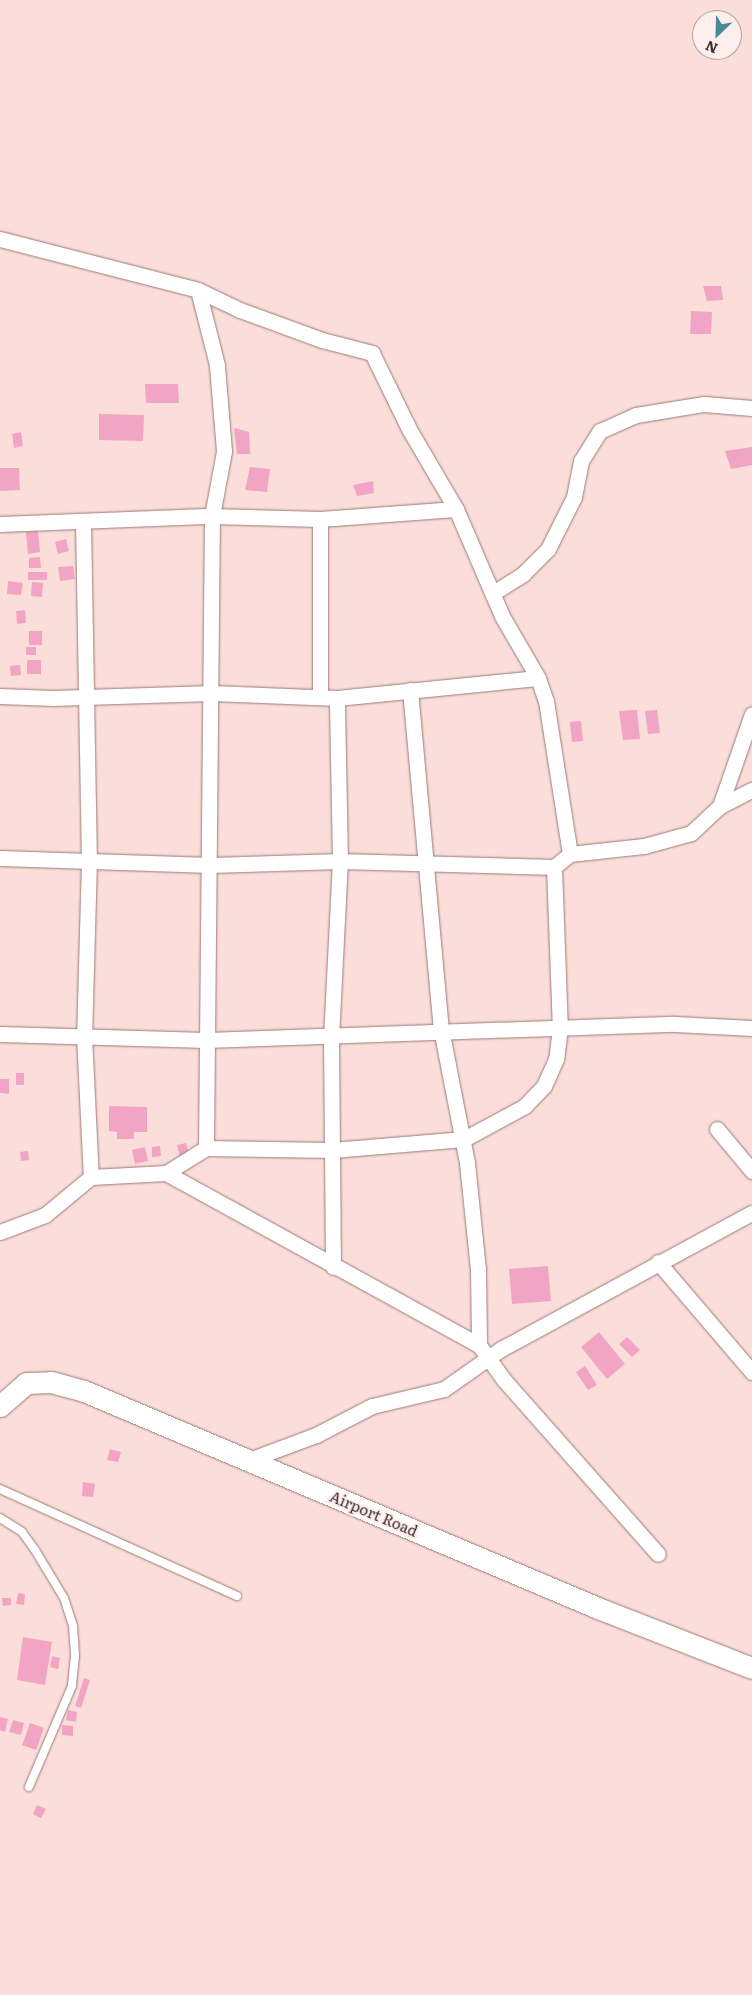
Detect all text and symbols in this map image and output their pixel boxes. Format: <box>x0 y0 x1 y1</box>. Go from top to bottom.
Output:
north arrow <box>692 10 742 60</box>
text: N <box>702 36 721 59</box>
street label: Airport Road <box>327 1486 421 1540</box>

